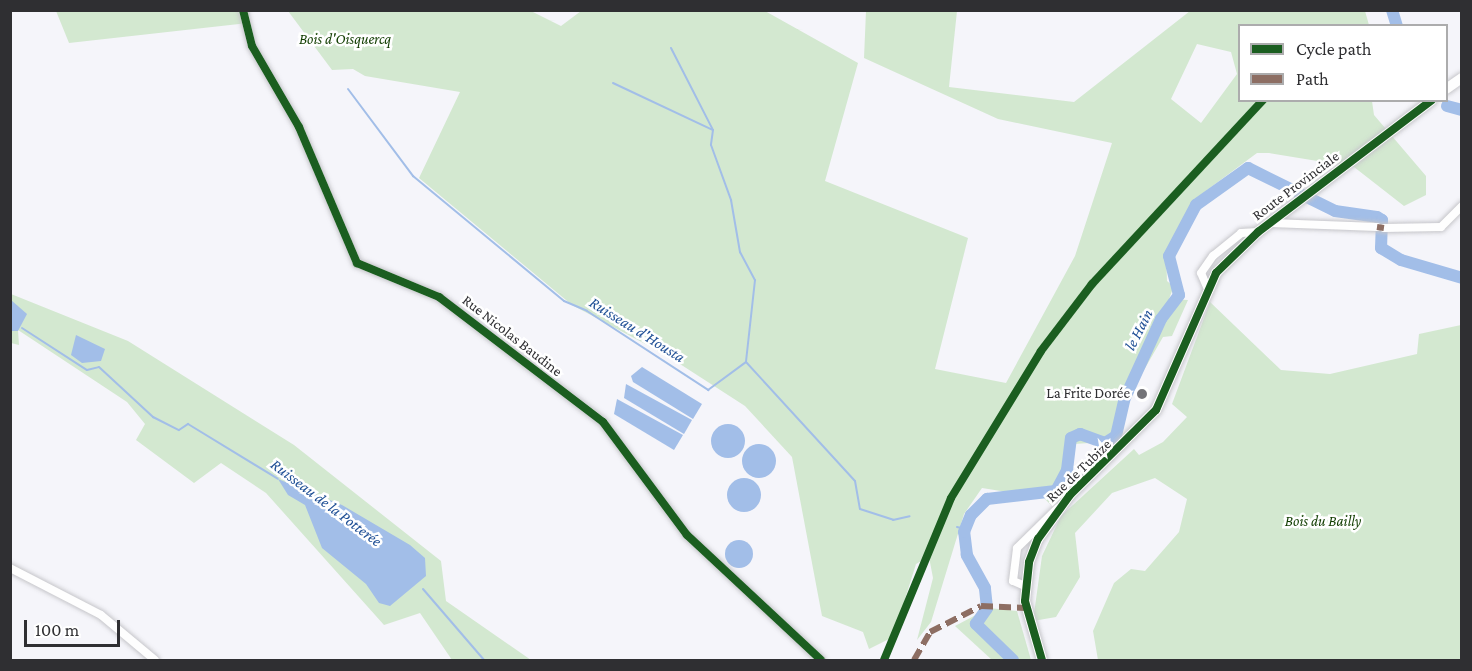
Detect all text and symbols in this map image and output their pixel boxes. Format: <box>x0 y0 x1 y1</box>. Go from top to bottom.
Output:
legend <box>1238 24 1448 102</box>
park label: Bois d'Oisquercq <box>299 31 391 49</box>
text: Cycle path <box>1296 39 1371 59</box>
text: Path <box>1296 69 1329 89</box>
street label: Route Provinciale <box>1249 147 1343 225</box>
street label: Rue Nicolas Baudine <box>458 291 566 381</box>
water label: Ruisseau d'Housta <box>586 293 688 367</box>
water label: le Hain <box>1121 306 1157 354</box>
place label: La Frite Dorée <box>1046 385 1130 403</box>
marker: La Frite Dorée <box>1135 387 1149 401</box>
street label: Rue de Tubize <box>1043 436 1115 506</box>
water label: Ruisseau de la Potterée <box>267 455 385 551</box>
park label: Bois du Bailly <box>1285 513 1361 531</box>
scale bar <box>27 608 123 646</box>
text: 100 m <box>35 620 79 640</box>

